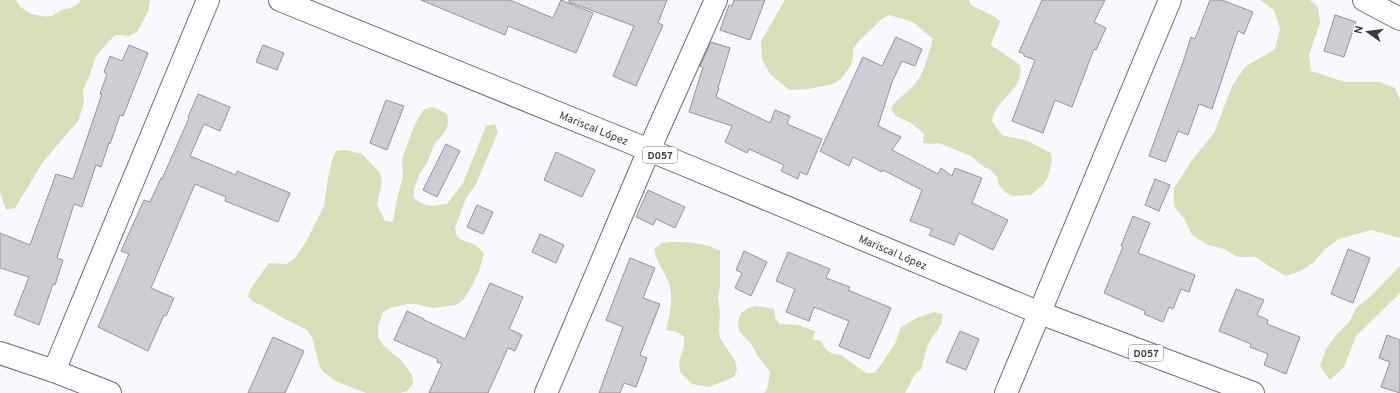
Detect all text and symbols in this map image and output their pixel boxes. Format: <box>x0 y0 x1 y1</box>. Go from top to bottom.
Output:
north arrow <box>1348 12 1388 52</box>
text: N <box>1352 24 1367 35</box>
street label: Mariscal López <box>557 109 630 149</box>
road number: D057 <box>643 147 677 163</box>
street label: Mariscal López <box>856 232 929 274</box>
road number: D057 <box>1129 345 1163 361</box>

